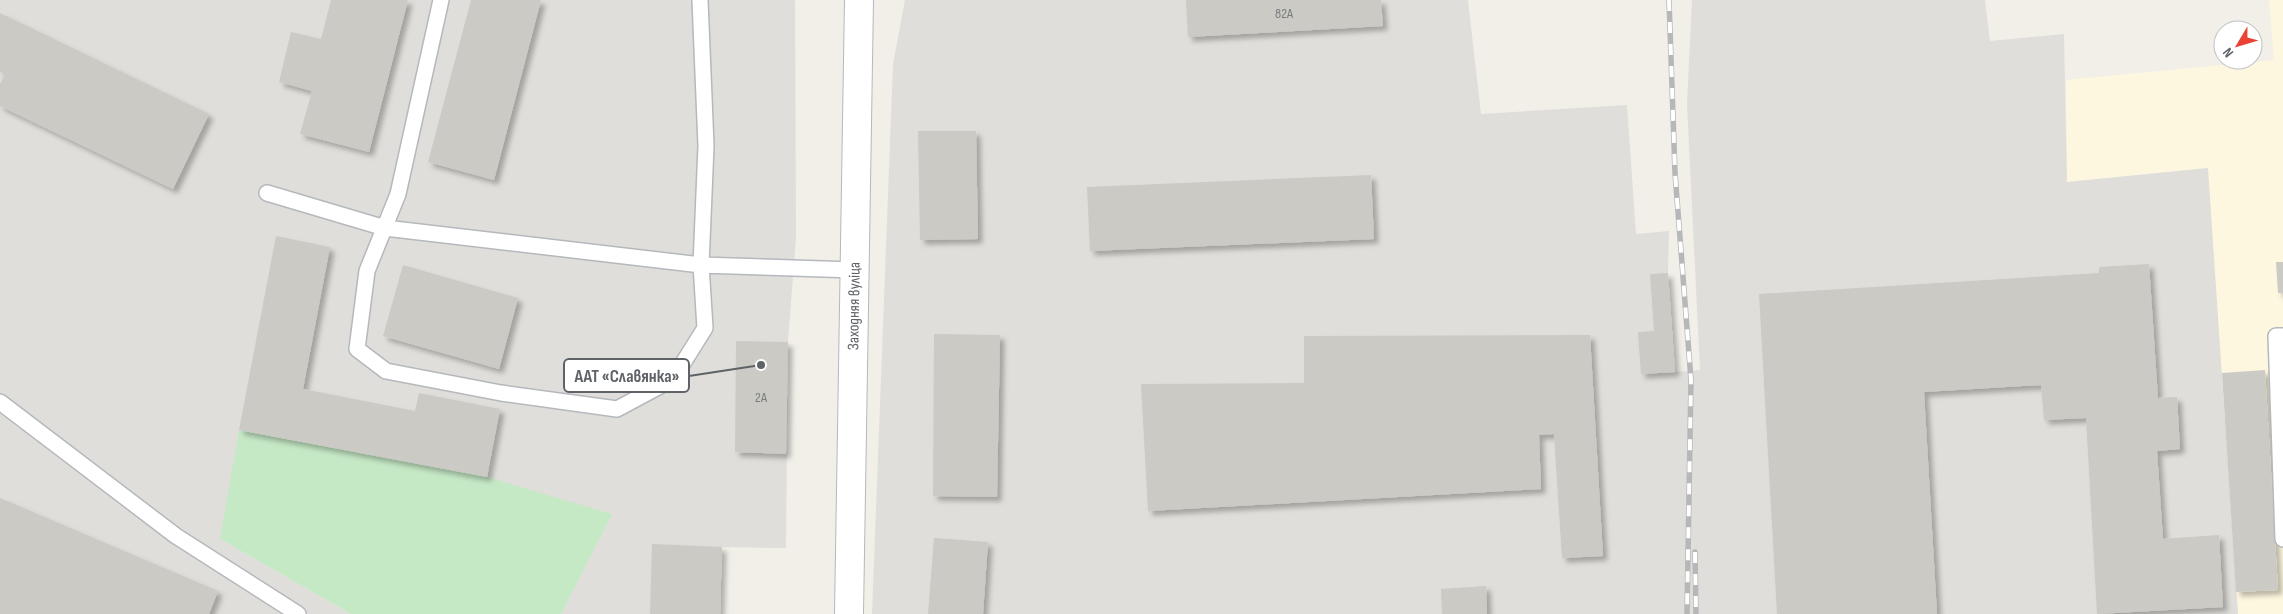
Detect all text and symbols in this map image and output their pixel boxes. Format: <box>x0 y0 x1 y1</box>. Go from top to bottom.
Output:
house number: 82А <box>1275 5 1294 22</box>
north arrow <box>2213 20 2263 70</box>
text: N <box>2219 45 2237 61</box>
street label: Заходняя вуліца <box>844 262 864 350</box>
callout: ААТ «Славянка» <box>564 359 689 392</box>
text: ААТ «Славянка» <box>574 366 680 387</box>
house number: 2А <box>755 389 768 406</box>

